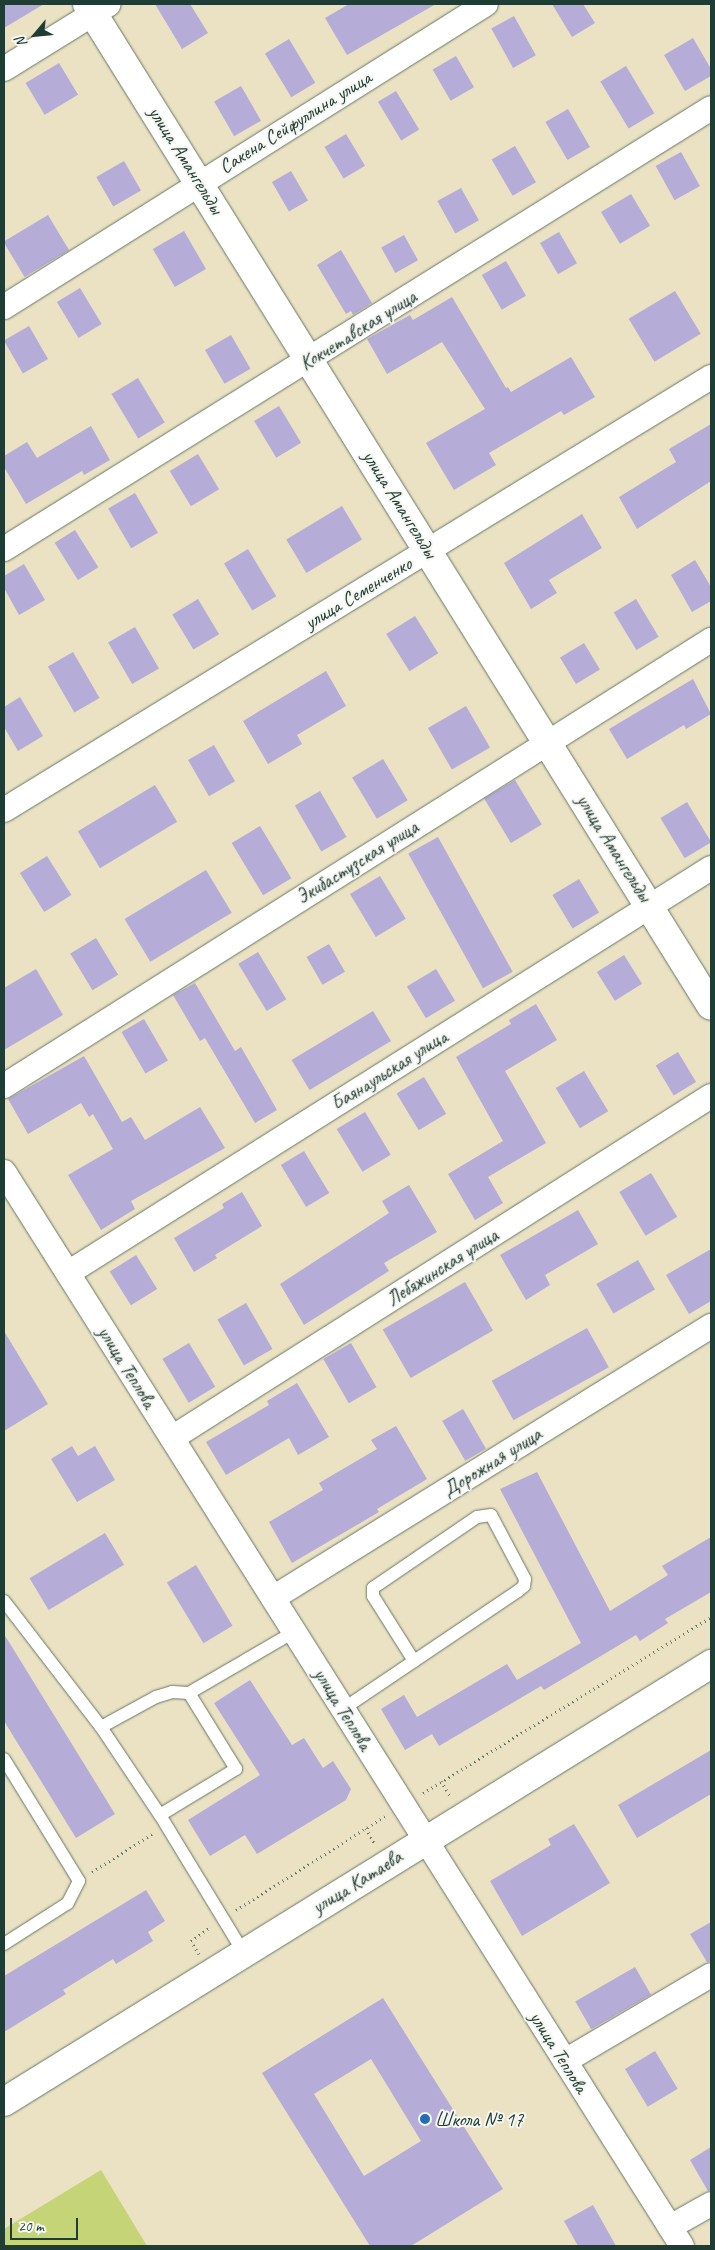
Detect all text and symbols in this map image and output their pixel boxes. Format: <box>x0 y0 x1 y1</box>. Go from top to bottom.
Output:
north arrow <box>10 10 60 60</box>
text: N <box>12 34 31 50</box>
street label: Сакена Сейфуллина улица <box>214 65 376 179</box>
street label: улица Амангельды <box>144 102 228 218</box>
street label: Кокчетавская улица <box>295 284 421 376</box>
street label: улица Амангельды <box>358 446 442 562</box>
street label: улица Семенченко <box>300 552 416 634</box>
street label: улица Амангельды <box>572 790 656 906</box>
street label: Экибастузская улица <box>291 814 423 910</box>
street label: Баянаульская улица <box>326 1025 452 1115</box>
street label: Лебяжинская улица <box>381 1223 503 1311</box>
street label: улица Теплова <box>93 1322 161 1412</box>
street label: Дорожная улица <box>438 1422 546 1502</box>
street label: улица Теплова <box>309 1664 377 1754</box>
street label: улица Катаева <box>308 1845 406 1919</box>
street label: улица Теплова <box>525 2007 593 2097</box>
place label: Школа № 17 <box>435 2107 523 2131</box>
marker: Школа № 17 <box>419 2113 431 2125</box>
scale bar <box>12 2208 80 2240</box>
text: 20 m <box>18 2217 44 2236</box>

